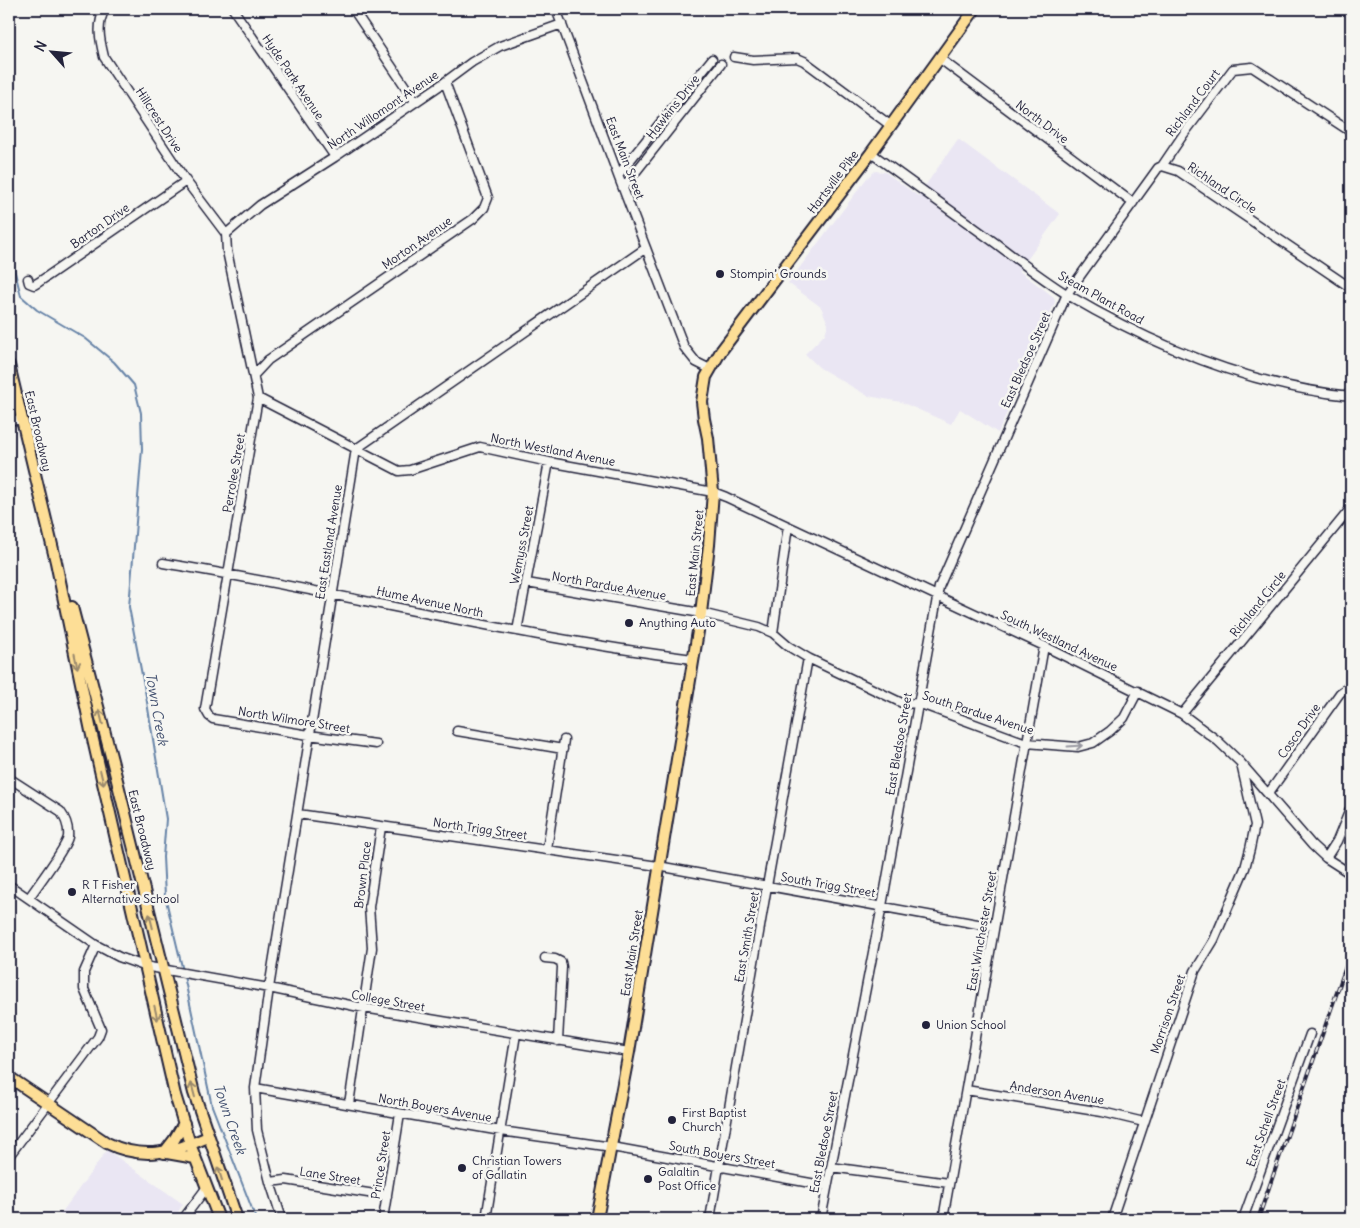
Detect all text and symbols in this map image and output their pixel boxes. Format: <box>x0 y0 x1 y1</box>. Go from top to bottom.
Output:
north arrow <box>28 28 78 78</box>
street label: Hyde Park Avenue <box>259 31 327 122</box>
text: N <box>30 38 51 54</box>
street label: Richland Court <box>1162 66 1223 139</box>
street label: North Willomont Avenue <box>324 67 441 152</box>
street label: Hawkins Drive <box>643 72 702 142</box>
street label: Hillcrest Drive <box>133 84 186 155</box>
street label: North Drive <box>1013 97 1072 146</box>
street label: East Main Street <box>603 114 648 201</box>
street label: Hartsville Pike <box>804 147 861 216</box>
street label: Richland Circle <box>1185 159 1260 216</box>
street label: Barton Drive <box>67 200 132 251</box>
street label: Morton Avenue <box>379 213 455 272</box>
place label: Stompin’ Grounds <box>730 266 826 281</box>
marker: Stompin’ Grounds <box>714 268 726 280</box>
street label: Steam Plant Road <box>1056 268 1147 327</box>
street label: East Bledsoe Street <box>998 309 1053 410</box>
street label: East Broadway <box>22 389 55 473</box>
street label: North Westland Avenue <box>489 430 617 469</box>
street label: Perrolee Street <box>219 432 248 514</box>
street label: East Eastland Avenue <box>312 483 345 600</box>
street label: Wemyss Street <box>507 504 537 586</box>
street label: East Main Street <box>682 509 707 597</box>
street label: North Pardue Avenue <box>551 568 667 603</box>
street label: Richland Circle <box>1226 568 1289 640</box>
street label: Hume Avenue North <box>375 583 485 620</box>
street label: South Westland Avenue <box>998 607 1120 674</box>
place label: Anything Auto <box>639 615 716 630</box>
marker: Anything Auto <box>623 617 635 629</box>
one-way arrow <box>72 653 82 669</box>
water label: Town Creek <box>142 671 172 748</box>
street label: South Pardue Avenue <box>921 687 1036 738</box>
street label: East Bledsoe Street <box>882 692 915 796</box>
street label: Cosco Drive <box>1274 700 1323 761</box>
street label: North Wilmore Street <box>237 703 351 736</box>
one-way arrow <box>96 710 105 726</box>
one-way arrow <box>1066 742 1082 751</box>
one-way arrow <box>98 770 107 786</box>
street label: East Broadway <box>125 788 160 872</box>
street label: North Trigg Street <box>432 814 528 843</box>
street label: Brown Place <box>351 840 374 909</box>
street label: South Trigg Street <box>780 869 876 900</box>
street label: East Winchester Street <box>964 870 999 992</box>
place label: R T Fisher Alternative School <box>82 877 179 906</box>
marker: R T Fisher Alternative School <box>66 886 78 898</box>
street label: East Smith Street <box>731 890 762 983</box>
street label: East Main Street <box>617 909 646 997</box>
one-way arrow <box>146 914 156 930</box>
street label: Morrison Street <box>1147 972 1188 1055</box>
street label: College Street <box>350 987 426 1014</box>
one-way arrow <box>152 1005 161 1021</box>
place label: Union School <box>936 1017 1006 1032</box>
marker: Union School <box>920 1019 932 1031</box>
street label: East Schell Street <box>1243 1077 1288 1169</box>
street label: Anderson Avenue <box>1009 1078 1105 1107</box>
water label: Town Creek <box>210 1081 251 1157</box>
one-way arrow <box>188 1083 198 1099</box>
street label: North Boyers Avenue <box>377 1090 493 1125</box>
street label: East Bledsoe Street <box>806 1090 841 1194</box>
place label: First Baptist Church <box>682 1105 746 1134</box>
marker: First Baptist Church <box>666 1114 678 1126</box>
street label: Prince Street <box>368 1130 393 1200</box>
street label: South Boyers Street <box>668 1138 776 1171</box>
place label: Christian Towers of Gallatin <box>472 1153 562 1182</box>
marker: Christian Towers of Gallatin <box>456 1162 468 1174</box>
street label: Lane Street <box>298 1163 362 1188</box>
place label: Galaltin Post Office <box>658 1164 716 1193</box>
one-way arrow <box>215 1166 225 1182</box>
marker: Galaltin Post Office <box>642 1173 654 1185</box>

